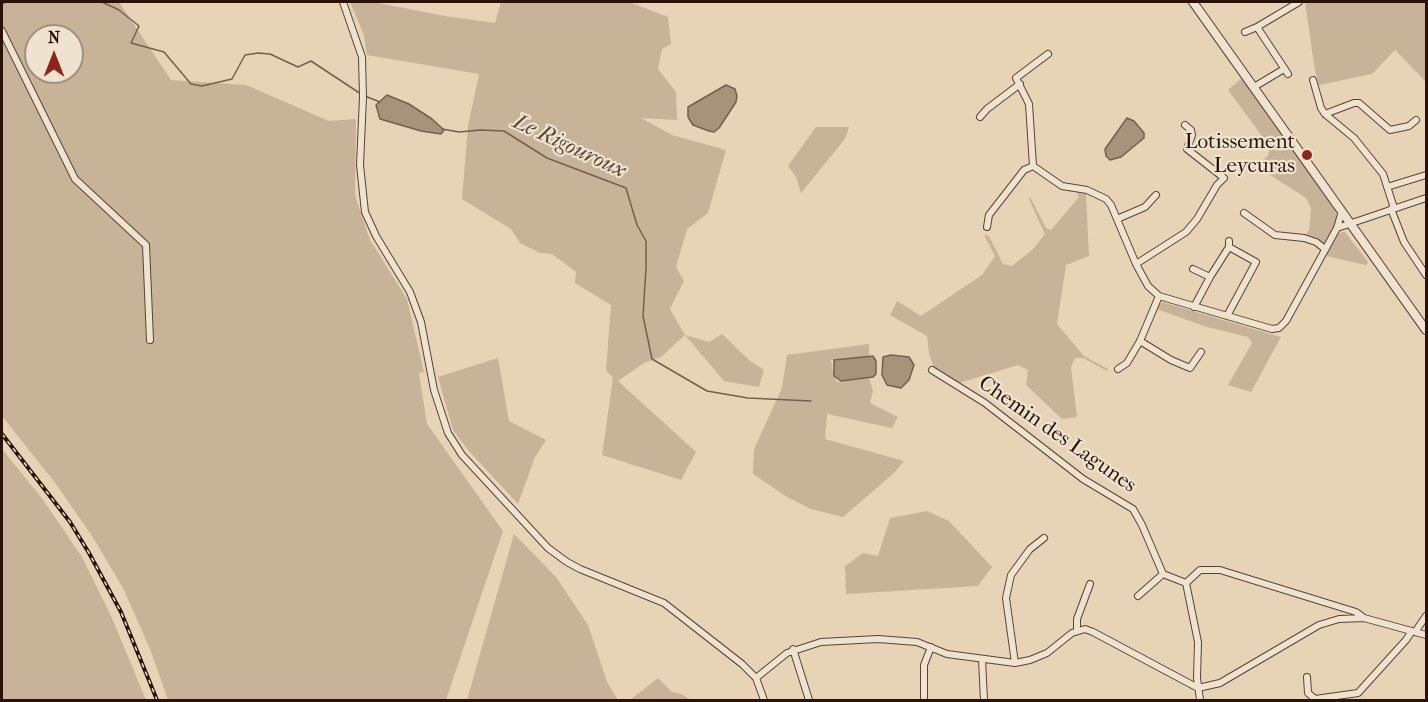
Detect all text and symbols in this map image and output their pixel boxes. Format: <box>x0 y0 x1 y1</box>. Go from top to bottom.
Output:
north arrow <box>24 24 84 84</box>
text: N <box>48 28 60 47</box>
water label: Le Rigouroux <box>508 109 630 185</box>
place label: Lotissement Leycuras <box>1185 130 1295 180</box>
marker: Lotissement Leycuras <box>1300 148 1314 162</box>
street label: Chemin des Lagunes <box>973 371 1141 499</box>

